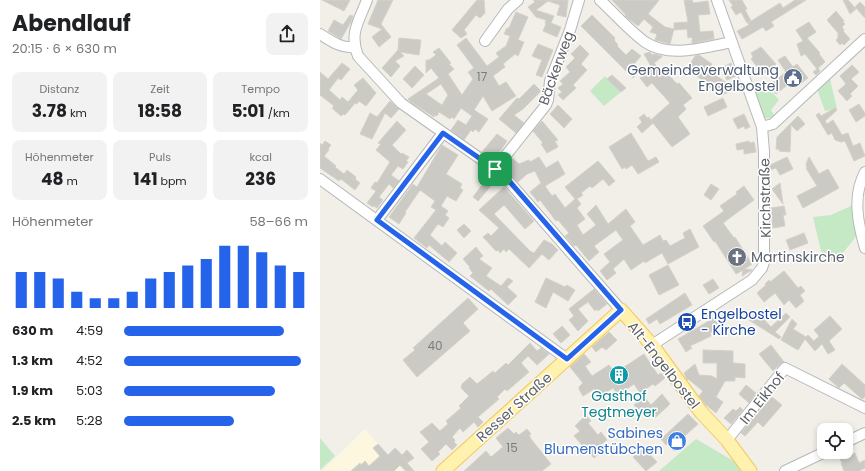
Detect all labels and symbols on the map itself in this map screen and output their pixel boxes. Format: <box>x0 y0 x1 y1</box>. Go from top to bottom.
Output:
street label: Bäckerweg <box>533 28 579 108</box>
place label: Gemeindeverwaltung Engelbostel <box>627 60 779 96</box>
public building icon: Gemeindeverwaltung Engelbostel <box>782 67 804 89</box>
house number: 17 <box>477 68 488 85</box>
pin <box>478 152 512 186</box>
street label: Kirchstraße <box>754 158 776 238</box>
church icon: Martinskirche <box>726 246 748 268</box>
place label: Martinskirche <box>751 247 845 267</box>
place label: Engelbostel - Kirche <box>701 304 782 340</box>
bus stop icon: Engelbostel - Kirche <box>676 311 698 333</box>
street label: Alt-Engelbostel <box>623 317 705 413</box>
house number: 40 <box>427 337 443 354</box>
building icon: Gasthof Tegtmeyer <box>608 364 630 386</box>
street label: Resser Straße <box>472 367 556 446</box>
street label: Im Eikhof <box>735 367 790 428</box>
place label: Gasthof Tegtmeyer <box>581 386 657 422</box>
place label: Sabines Blumenstübchen <box>544 423 663 459</box>
shop icon: Sabines Blumenstübchen <box>666 430 688 452</box>
house number: 15 <box>506 439 518 456</box>

